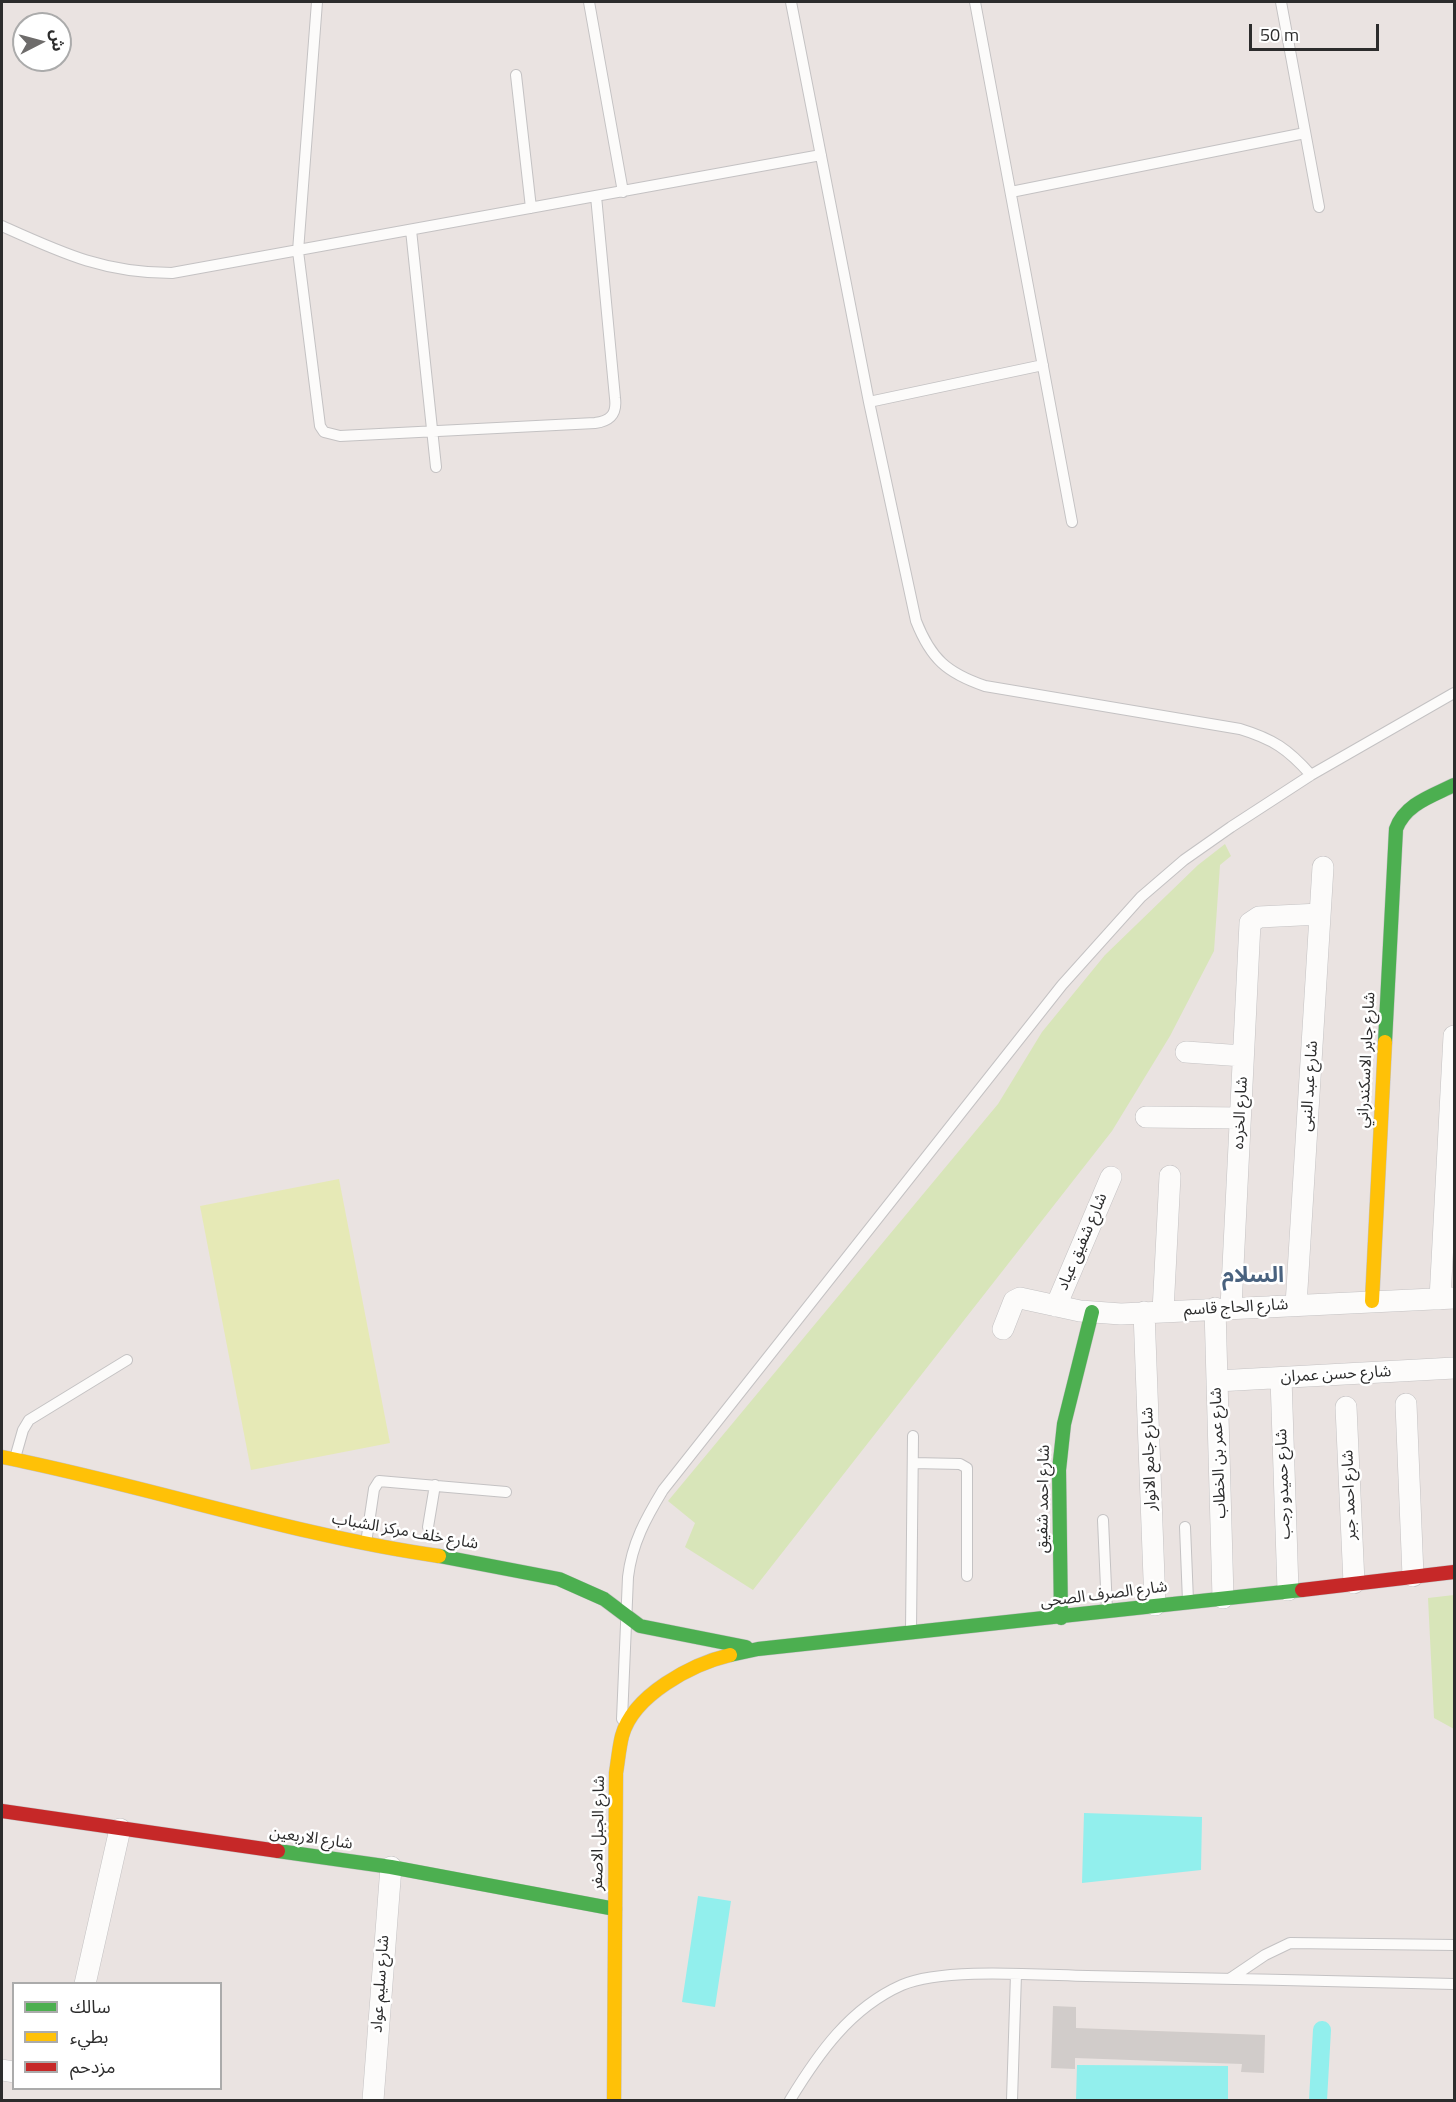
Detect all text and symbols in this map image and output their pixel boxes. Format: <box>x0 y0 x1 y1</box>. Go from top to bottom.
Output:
north arrow <box>12 12 72 72</box>
scale bar <box>1252 12 1382 50</box>
text: 50 m <box>1260 21 1299 48</box>
text: ش <box>45 28 71 52</box>
street label: شارع جابر الاسكندراني <box>1354 992 1380 1128</box>
street label: شارع عبد النبى <box>1297 1040 1323 1132</box>
street label: شارع الخرده <box>1230 1076 1252 1150</box>
street label: شارع شفيق عياد <box>1054 1190 1112 1294</box>
district label: السلام <box>1222 1264 1284 1290</box>
street label: شارع الحاج قاسم <box>1183 1296 1289 1320</box>
street label: شارع حسن عمران <box>1280 1363 1392 1387</box>
street label: شارع عمر بن الخطاب <box>1207 1387 1231 1519</box>
street label: شارع جامع الانوار <box>1139 1407 1161 1511</box>
street label: شارع حميدو رجب <box>1272 1428 1296 1540</box>
street label: شارع احمد شفيق <box>1033 1445 1055 1553</box>
street label: شارع احمد جبر <box>1339 1449 1361 1541</box>
street label: شارع خلف مركز الشباب <box>330 1510 480 1554</box>
street label: شارع الصرف الصحى <box>1039 1578 1169 1612</box>
street label: شارع الجبل الاصفر <box>588 1775 610 1891</box>
street label: شارع الاربعين <box>268 1824 354 1854</box>
street label: شارع سليم عواد <box>368 1935 394 2033</box>
legend <box>12 1982 222 2090</box>
text: سالك <box>70 1993 111 2020</box>
text: بطيء <box>70 2023 108 2050</box>
text: مزدحم <box>70 2053 115 2080</box>

